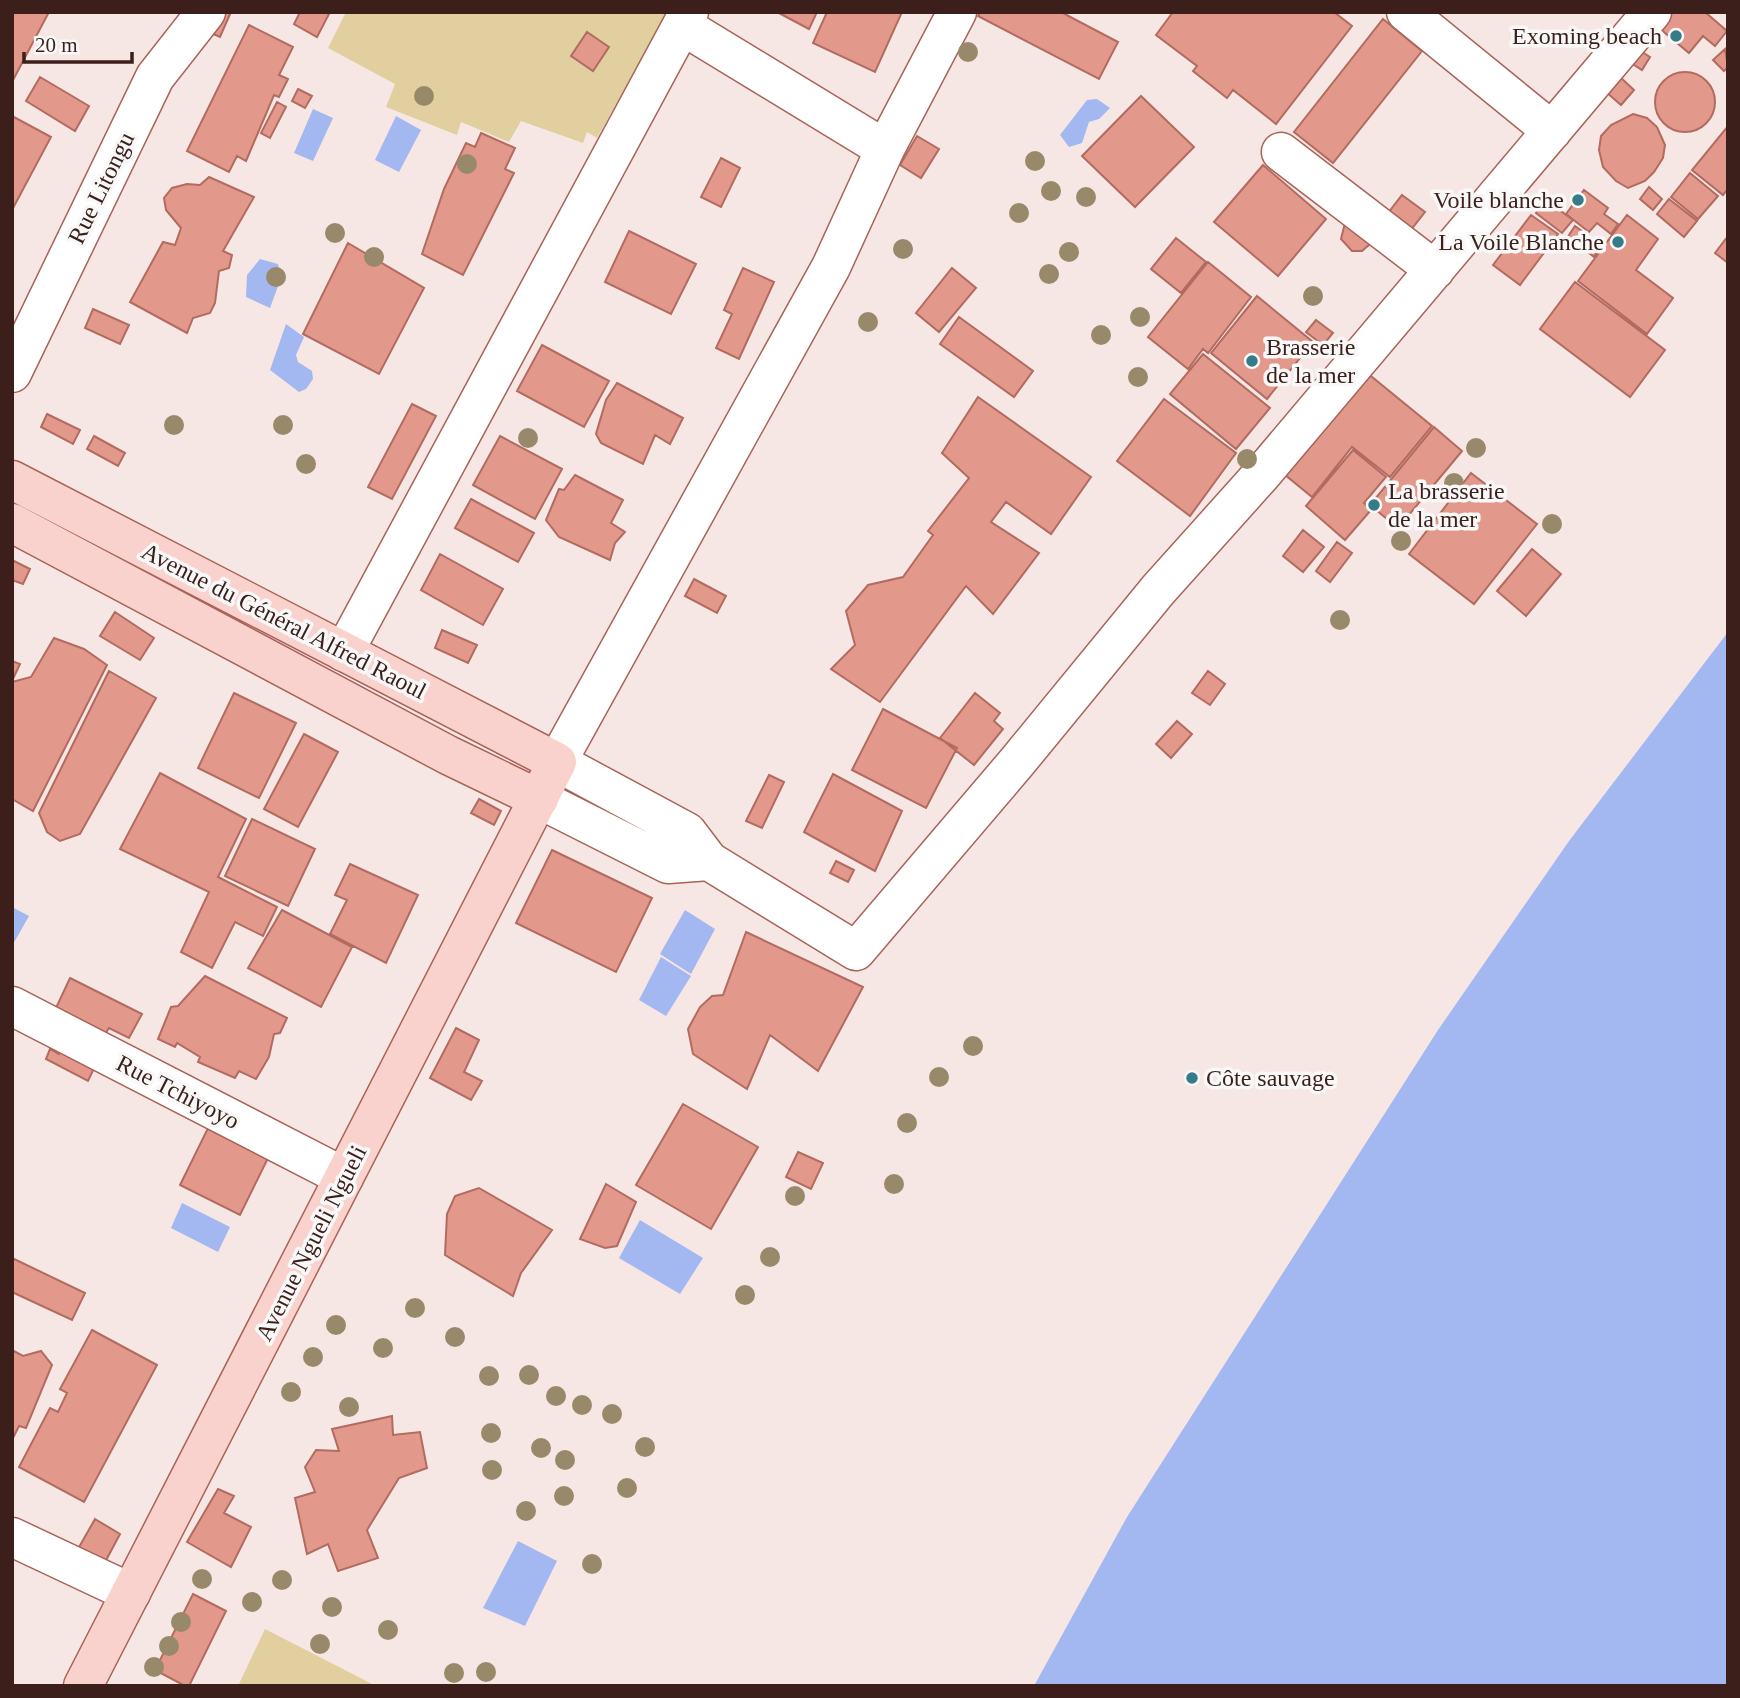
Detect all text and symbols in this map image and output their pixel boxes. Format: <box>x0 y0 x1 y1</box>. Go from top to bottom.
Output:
scale bar <box>24 21 133 65</box>
place label: Exoming beach <box>1512 23 1662 49</box>
marker: Exoming beach <box>1668 28 1684 44</box>
text: 20 m <box>35 33 78 57</box>
street label: Rue Litongu <box>63 128 139 248</box>
place label: Voile blanche <box>1433 187 1564 213</box>
marker: Voile blanche <box>1570 192 1586 208</box>
place label: La Voile Blanche <box>1438 229 1604 255</box>
marker: La Voile Blanche <box>1610 234 1626 250</box>
place label: Brasserie de la mer <box>1266 334 1355 388</box>
marker: Brasserie de la mer <box>1244 353 1260 369</box>
place label: La brasserie de la mer <box>1388 478 1505 532</box>
marker: La brasserie de la mer <box>1366 497 1382 513</box>
street label: Avenue du Général Alfred Raoul <box>138 538 431 704</box>
street label: Rue Tchiyoyo <box>112 1050 244 1134</box>
place label: Côte sauvage <box>1206 1065 1335 1091</box>
marker: Côte sauvage <box>1184 1070 1200 1086</box>
street label: Avenue Ngueli Ngueli <box>250 1141 372 1345</box>

